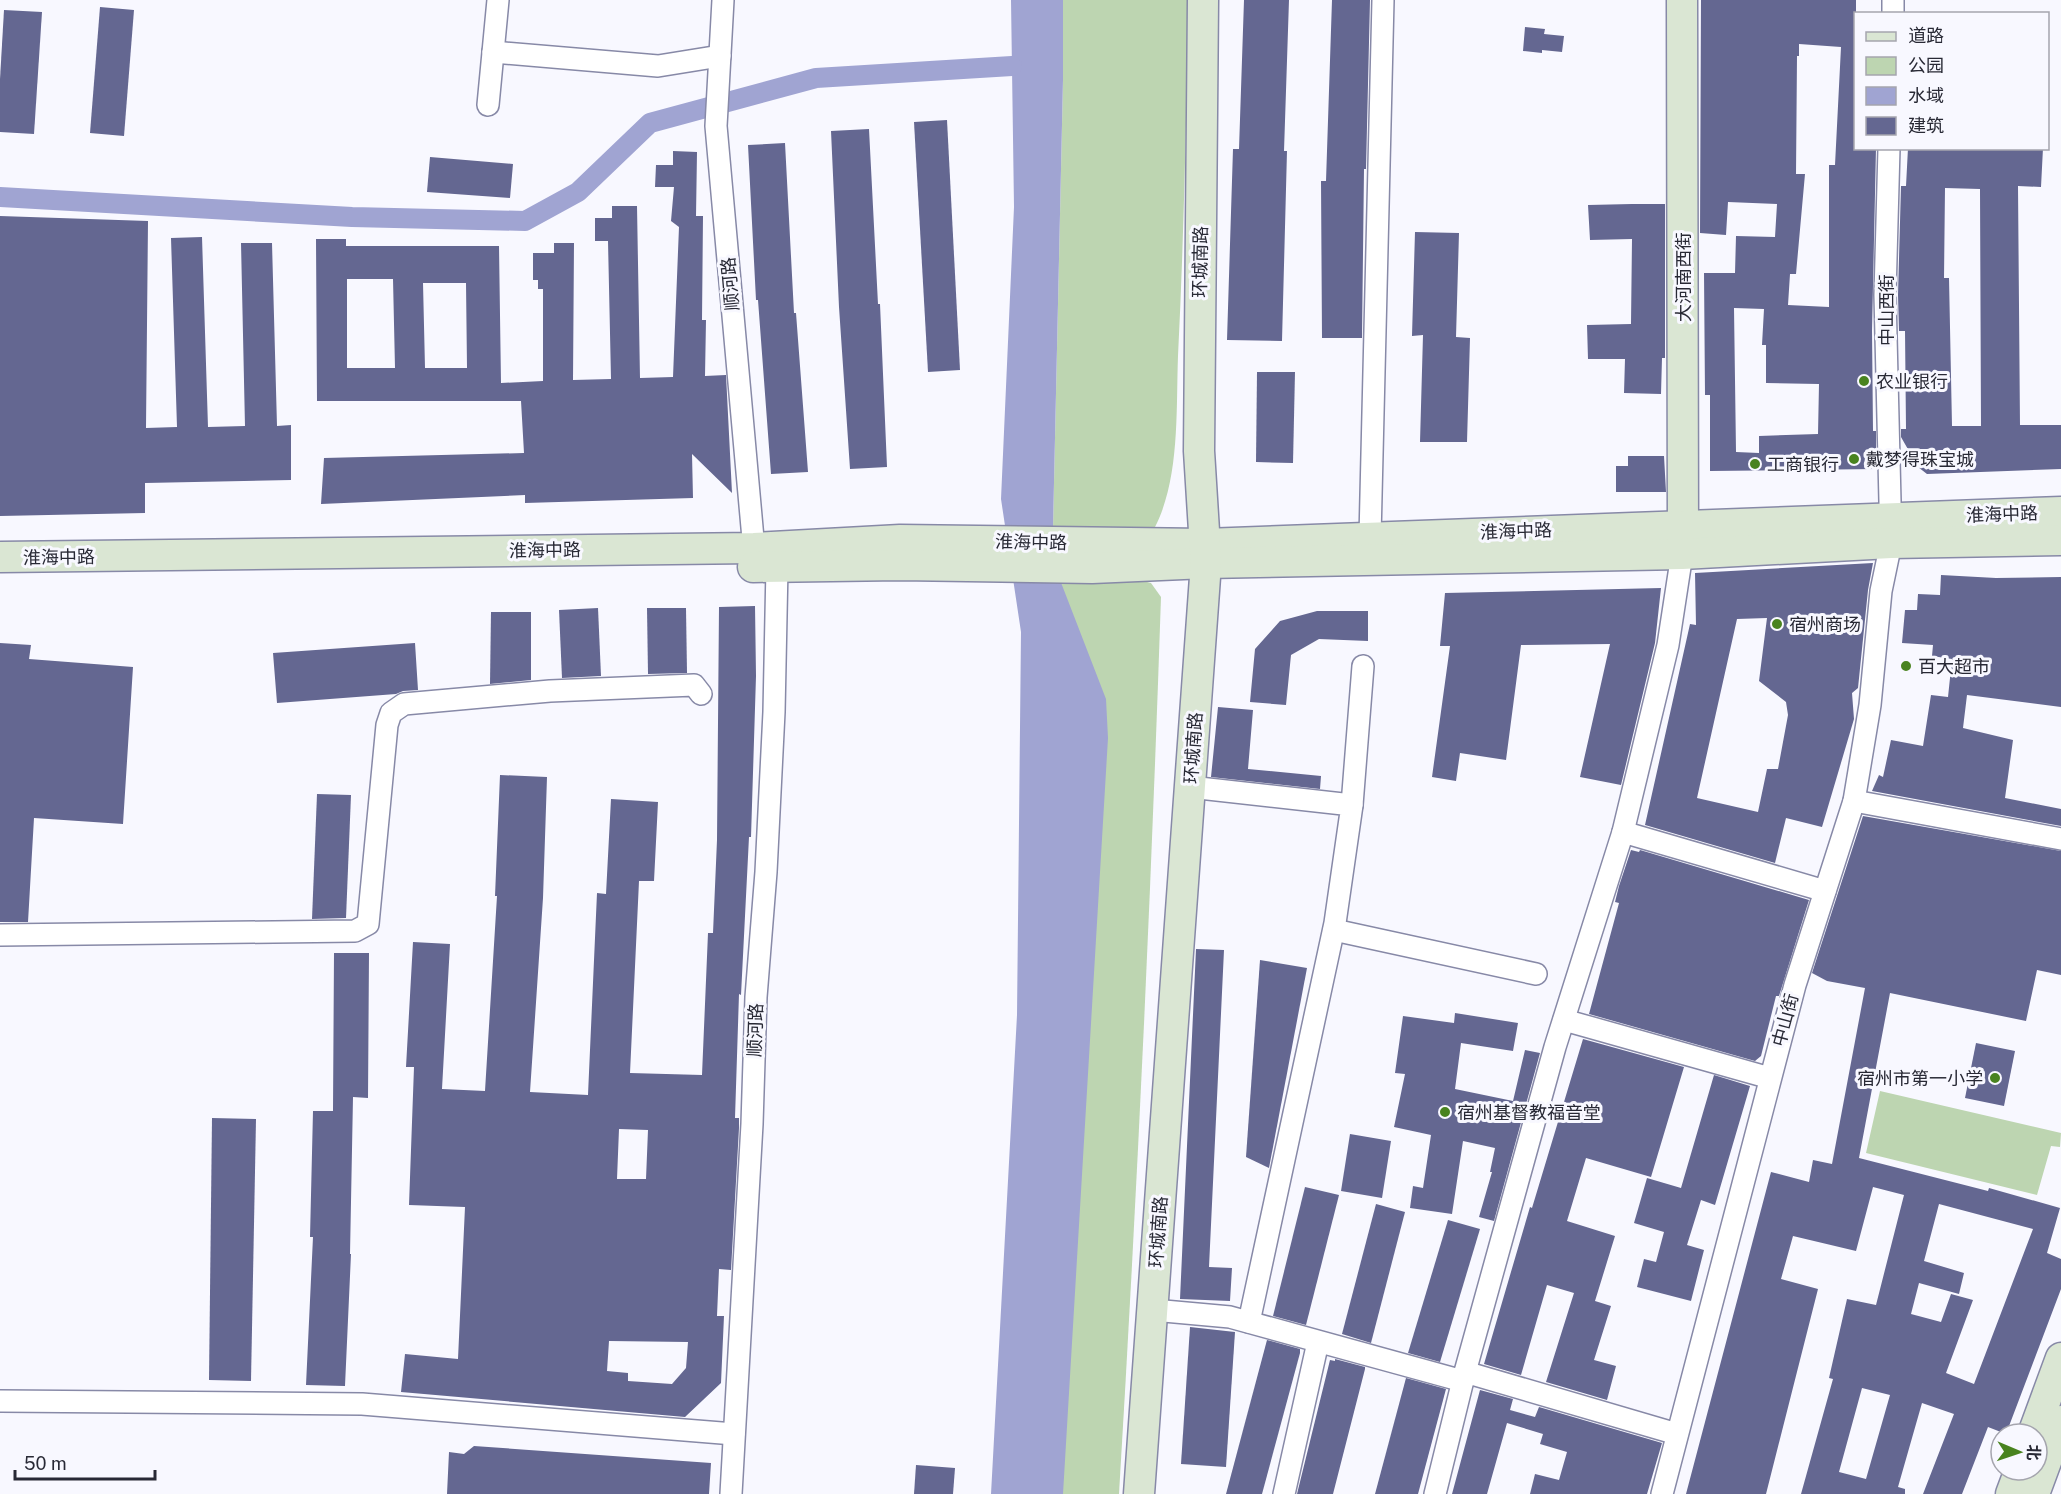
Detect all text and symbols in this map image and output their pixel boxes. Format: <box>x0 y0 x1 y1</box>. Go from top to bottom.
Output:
legend <box>1854 12 2049 150</box>
text: 道路 <box>1908 25 1944 46</box>
text: 公园 <box>1908 55 1944 76</box>
text: 水域 <box>1908 85 1944 106</box>
text: 建筑 <box>1908 115 1944 136</box>
street label: 环城南路 <box>1189 226 1211 298</box>
street label: 大河南西街 <box>1673 232 1694 322</box>
street label: 顺河路 <box>717 256 743 312</box>
street label: 中山西街 <box>1876 274 1897 346</box>
place label: 农业银行 <box>1876 371 1948 392</box>
marker: 农业银行 <box>1857 374 1871 388</box>
place label: 戴梦得珠宝城 <box>1866 449 1974 470</box>
marker: 戴梦得珠宝城 <box>1847 452 1861 466</box>
place label: 工商银行 <box>1767 454 1839 475</box>
marker: 工商银行 <box>1748 457 1762 471</box>
street label: 淮海中路 <box>1966 502 2038 526</box>
street label: 淮海中路 <box>1480 519 1552 543</box>
street label: 淮海中路 <box>995 531 1067 553</box>
street label: 淮海中路 <box>509 539 581 561</box>
street label: 淮海中路 <box>23 546 95 568</box>
place label: 宿州商场 <box>1789 614 1861 635</box>
marker: 宿州商场 <box>1770 617 1784 631</box>
place label: 百大超市 <box>1918 656 1990 677</box>
marker: 百大超市 <box>1899 659 1913 673</box>
street label: 环城南路 <box>1180 711 1206 785</box>
street label: 中山街 <box>1768 991 1802 1049</box>
street label: 顺河路 <box>744 1003 766 1057</box>
place label: 宿州市第一小学 <box>1857 1068 1983 1089</box>
marker: 宿州市第一小学 <box>1988 1071 2002 1085</box>
place label: 宿州基督教福音堂 <box>1457 1102 1601 1123</box>
marker: 宿州基督教福音堂 <box>1438 1105 1452 1119</box>
street label: 环城南路 <box>1145 1195 1171 1269</box>
north arrow <box>1989 1422 2049 1482</box>
scale bar <box>15 1443 154 1481</box>
text: 北 <box>2024 1444 2043 1461</box>
text: 50 m <box>24 1453 67 1474</box>

